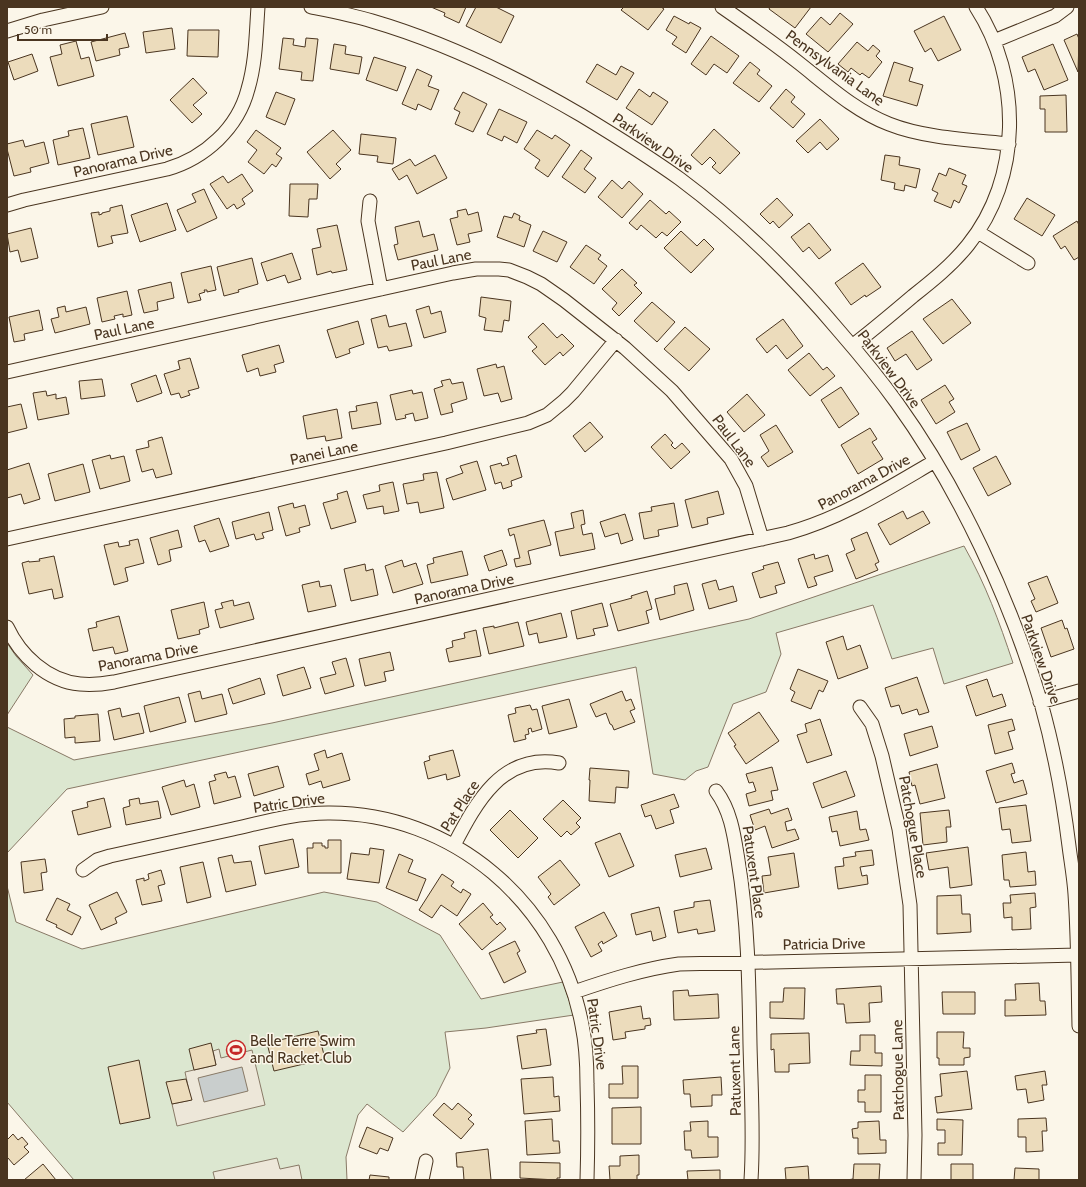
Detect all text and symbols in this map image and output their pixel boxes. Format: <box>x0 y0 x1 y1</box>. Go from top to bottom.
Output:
scale bar <box>18 16 107 42</box>
text: 50 m <box>24 22 52 37</box>
street label: Pennsylvania Lane <box>782 26 888 110</box>
street label: Parkview Drive <box>609 109 697 177</box>
street label: Panorama Drive <box>72 141 175 181</box>
street label: Paul Lane <box>409 245 473 275</box>
street label: Paul Lane <box>92 314 156 344</box>
street label: Parkview Drive <box>854 326 924 412</box>
street label: Paul Lane <box>708 411 760 471</box>
street label: Panei Lane <box>288 437 360 469</box>
street label: Panorama Drive <box>815 450 913 514</box>
street label: Panorama Drive <box>413 570 516 608</box>
street label: Parkview Drive <box>1017 612 1065 706</box>
street label: Panorama Drive <box>97 638 200 676</box>
street label: Patchogue Place <box>895 774 931 880</box>
street label: Pat Place <box>437 777 483 835</box>
street label: Patric Drive <box>252 789 326 817</box>
street label: Patuxent Place <box>739 825 769 920</box>
street label: Patricia Drive <box>783 934 866 954</box>
street label: Patric Drive <box>583 997 611 1071</box>
street label: Patchogue Lane <box>888 1019 908 1121</box>
street label: Patuxent Lane <box>725 1025 745 1116</box>
place label: Belle Terre Swim and Racket Club <box>250 1032 355 1067</box>
sports icon: Belle Terre Swim and Racket Club <box>225 1039 247 1061</box>

